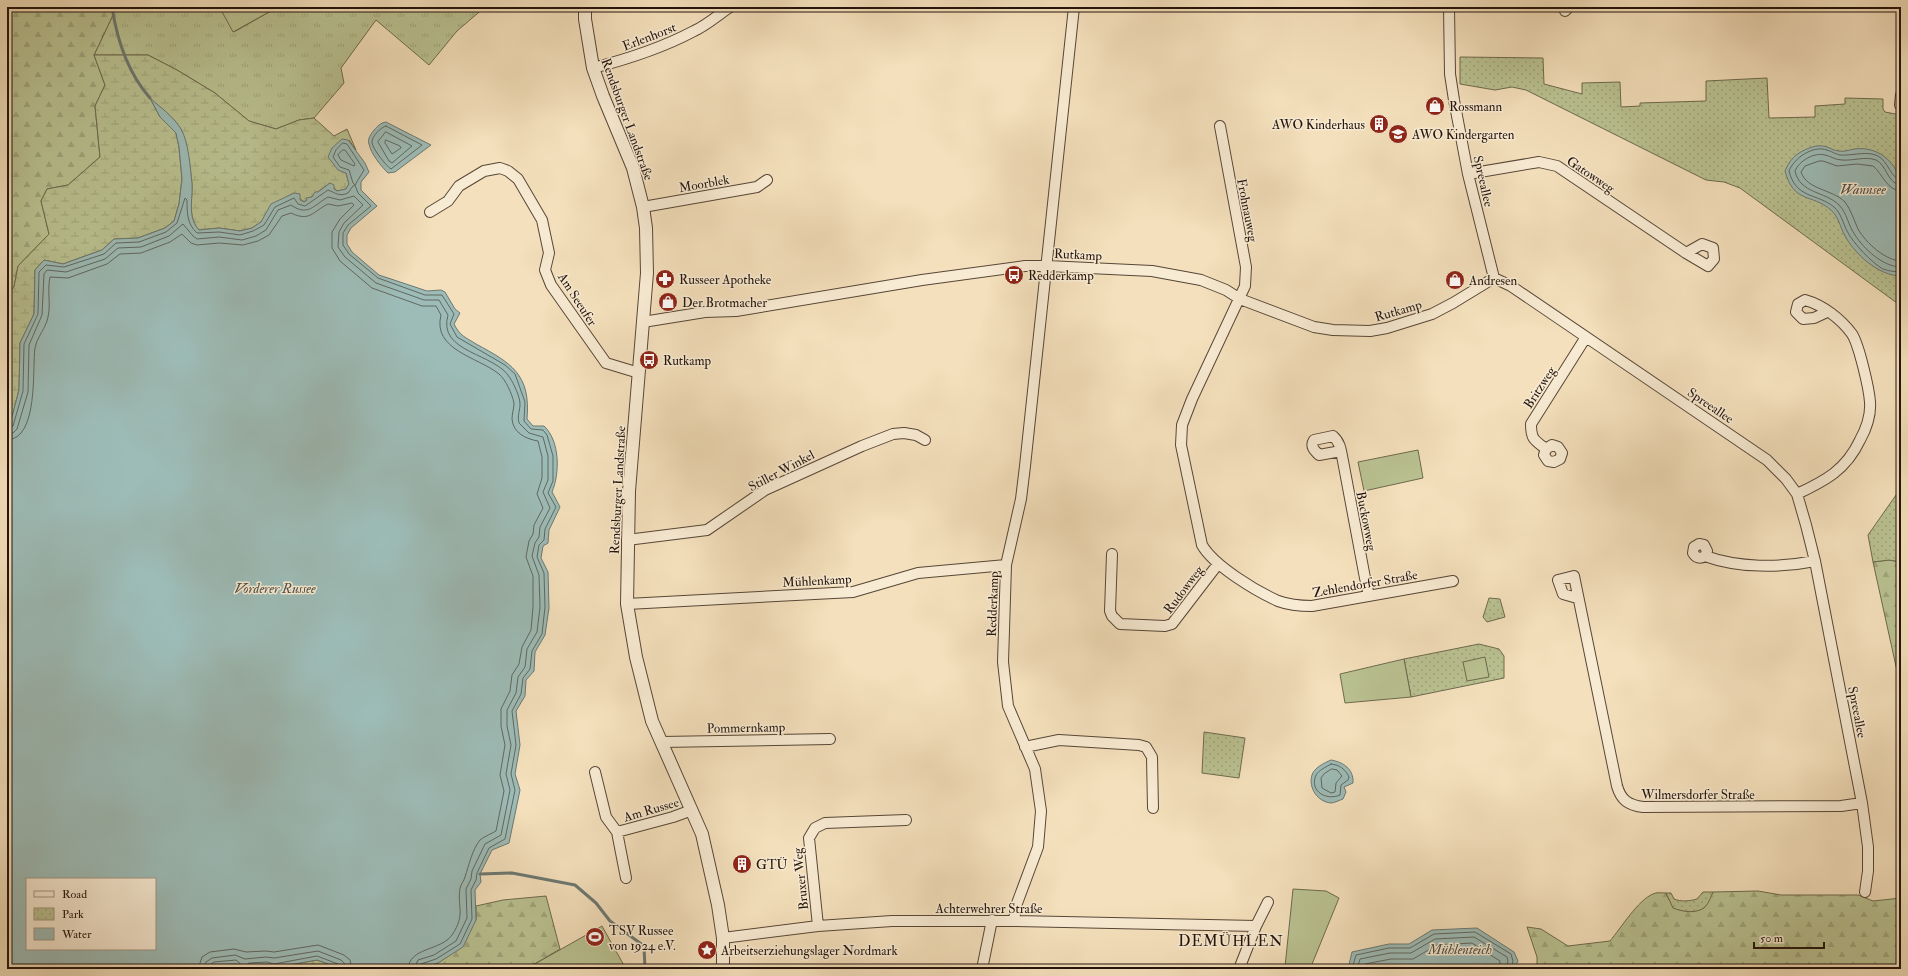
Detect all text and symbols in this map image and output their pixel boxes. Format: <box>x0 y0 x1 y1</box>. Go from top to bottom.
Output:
street label: Erlenhorst <box>620 19 678 54</box>
street label: Rendsburger Landstraße <box>598 56 657 183</box>
shop icon: Rossmann <box>1424 95 1446 117</box>
place label: Rossmann <box>1449 99 1502 115</box>
building icon: AWO Kinderhaus <box>1368 113 1390 135</box>
place label: AWO Kinderhaus <box>1271 117 1366 133</box>
school or university icon: AWO Kindergarten <box>1387 123 1409 145</box>
place label: AWO Kindergarten <box>1411 127 1515 143</box>
street label: Gatowweg <box>1563 153 1618 197</box>
street label: Spreeallee <box>1468 154 1497 209</box>
street label: Moorblek <box>678 172 731 196</box>
street label: Frohnauweg <box>1233 177 1261 244</box>
water label: Wannsee <box>1840 181 1886 198</box>
street label: Rutkamp <box>1053 246 1103 265</box>
bus stop icon: Redderkamp <box>1003 264 1025 286</box>
pharmacy icon: Russeer Apotheke <box>654 268 676 290</box>
place label: Redderkamp <box>1028 268 1094 285</box>
street label: Am Seeufer <box>553 269 600 329</box>
shop icon: Andresen <box>1444 269 1466 291</box>
place label: Russeer Apotheke <box>679 272 772 289</box>
place label: Andresen <box>1468 273 1517 289</box>
shop icon: Der Brotmacher <box>657 291 679 313</box>
place label: Der Brotmacher <box>682 295 767 311</box>
street label: Rutkamp <box>1373 297 1424 326</box>
bus stop icon: Rutkamp <box>638 349 660 371</box>
place label: Rutkamp <box>663 353 712 370</box>
street label: Britzweg <box>1520 363 1560 412</box>
street label: Spreeallee <box>1684 385 1737 428</box>
street label: Rendsburger Landstraße <box>607 425 629 555</box>
street label: Stiller Winkel <box>746 446 818 495</box>
street label: Buckowweg <box>1352 490 1380 553</box>
street label: Rudowweg <box>1160 562 1207 617</box>
street label: Zehlendorfer Straße <box>1312 567 1419 601</box>
street label: Redderkamp <box>984 570 1003 637</box>
street label: Mühlenkamp <box>782 571 853 592</box>
water label: Vorderer Russee <box>234 580 316 597</box>
street label: Spreeallee <box>1843 685 1870 740</box>
street label: Pommernkamp <box>707 719 786 738</box>
street label: Wilmersdorfer Straße <box>1640 787 1755 803</box>
street label: Am Russee <box>621 794 681 826</box>
street label: Bruxer Weg <box>790 846 812 911</box>
building icon: GTÜ <box>731 853 753 875</box>
place label: GTÜ <box>756 857 788 873</box>
legend <box>26 878 156 950</box>
text: Road <box>62 887 87 902</box>
street label: Achterwehrer Straße <box>935 901 1043 917</box>
text: Park <box>62 907 84 922</box>
place label: TSV Russee von 1924 e.V. <box>608 923 676 954</box>
scale bar <box>1754 924 1824 950</box>
sports icon: TSV Russee von 1924 e.V. <box>584 926 606 948</box>
text: Water <box>61 927 92 942</box>
district label: DEMÜHLEN <box>1178 931 1284 951</box>
text: 50 m <box>1760 931 1784 946</box>
place icon: Arbeitserziehungslager Nordmark <box>696 939 718 961</box>
water label: Mühlenteich <box>1427 941 1492 958</box>
place label: Arbeitserziehungslager Nordmark <box>720 943 898 959</box>

